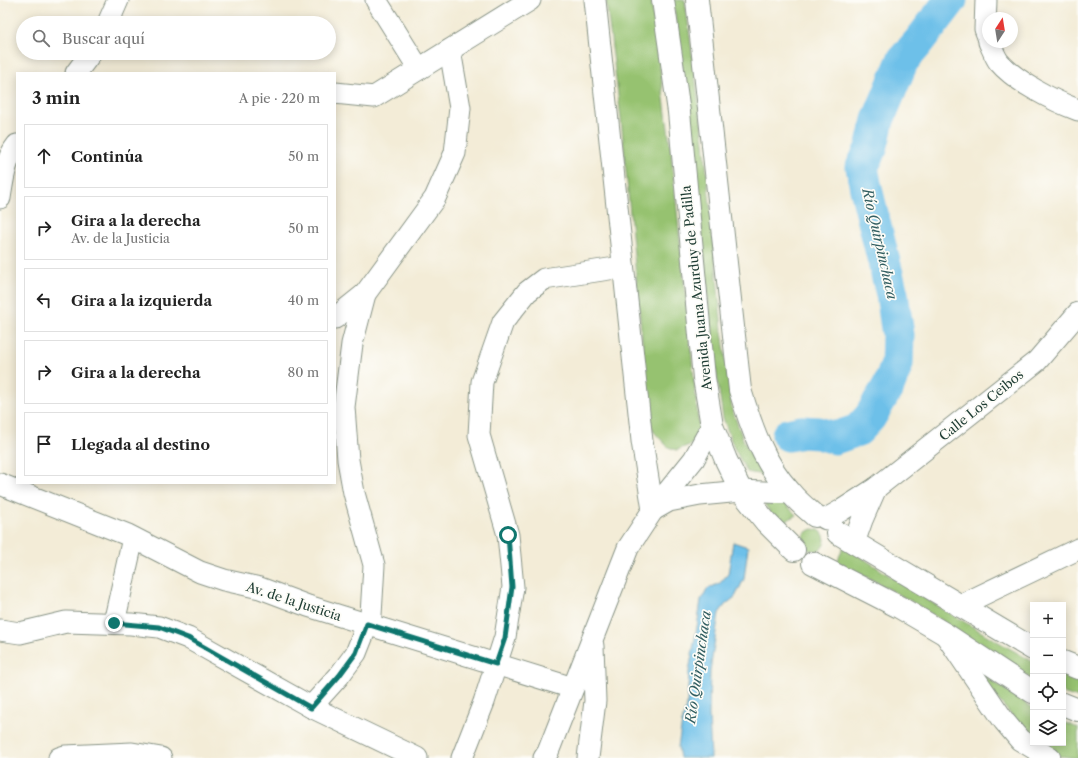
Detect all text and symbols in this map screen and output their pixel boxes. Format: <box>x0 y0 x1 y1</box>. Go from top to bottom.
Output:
north arrow <box>982 12 1018 48</box>
search box <box>16 16 336 60</box>
icon: search <box>30 27 52 49</box>
text: Buscar aquí <box>62 29 145 48</box>
text: 3 min <box>32 88 81 108</box>
text: A pie · 220 m <box>239 90 320 106</box>
icon: ahead <box>33 145 55 167</box>
text: Continúa <box>71 147 143 166</box>
text: 50 m <box>288 148 319 164</box>
street label: Avenida Juana Azurduy de Padilla <box>677 184 715 392</box>
water label: Río Quirpinchaca <box>858 186 902 302</box>
text: Gira a la derecha <box>71 211 201 230</box>
icon: right <box>33 217 55 239</box>
text: 50 m <box>288 220 319 236</box>
text: Av. de la Justicia <box>71 230 170 246</box>
icon: left <box>33 289 55 311</box>
text: Gira a la izquierda <box>71 291 212 310</box>
text: 40 m <box>288 292 319 308</box>
icon: right <box>33 361 55 383</box>
text: Gira a la derecha <box>71 363 201 382</box>
text: 80 m <box>287 364 319 380</box>
street label: Calle Los Ceibos <box>936 366 1027 444</box>
icon: arrive <box>33 433 55 455</box>
text: Llegada al destino <box>71 435 210 454</box>
route start <box>499 526 517 544</box>
street label: Av. de la Justicia <box>244 578 344 624</box>
map controls <box>1030 602 1066 746</box>
button: + <box>1030 602 1066 638</box>
water label: Río Quirpinchaca <box>681 609 715 725</box>
route end <box>105 614 123 632</box>
button: − <box>1030 638 1066 674</box>
button: locate <box>1030 674 1066 710</box>
button: layers <box>1030 710 1066 746</box>

